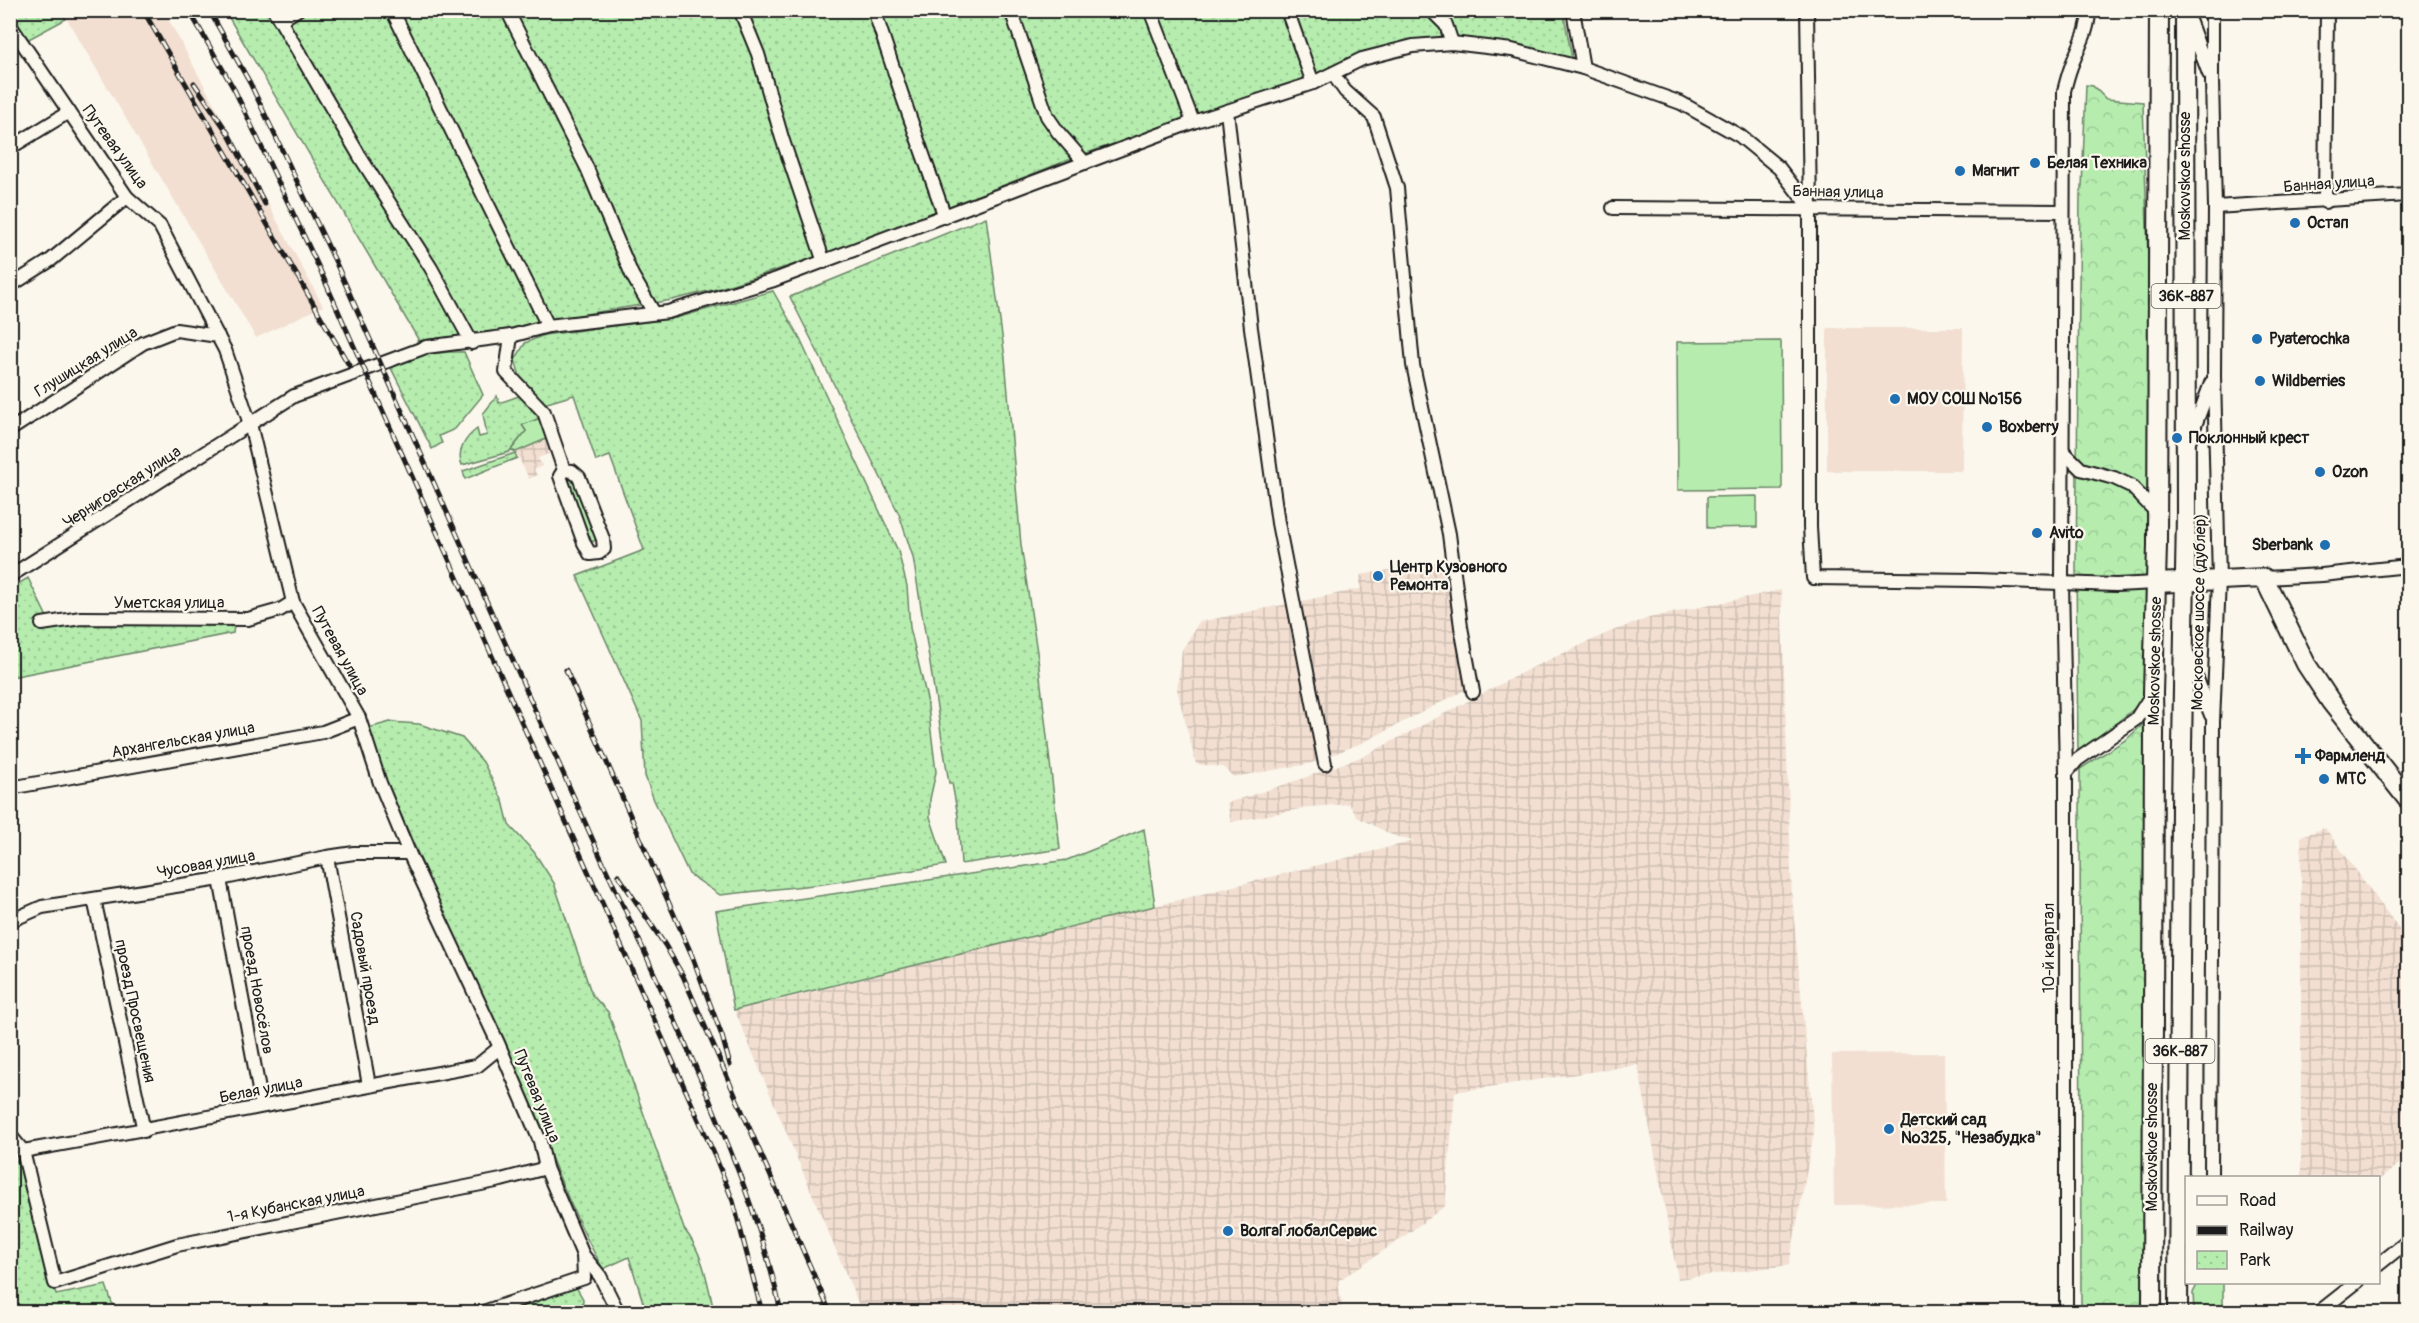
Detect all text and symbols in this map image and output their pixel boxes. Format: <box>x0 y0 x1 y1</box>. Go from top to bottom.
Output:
street label: Путевая улица <box>78 101 152 193</box>
street label: Moskovskoe shosse <box>2175 111 2195 240</box>
place label: Белая Техника <box>2047 153 2147 173</box>
marker: Белая Техника <box>2028 156 2042 170</box>
place label: Магнит <box>1972 161 2021 181</box>
marker: Магнит <box>1953 164 1967 178</box>
street label: Банная улица <box>2283 171 2375 197</box>
street label: Банная улица <box>1792 181 1884 203</box>
place label: Остап <box>2307 213 2349 233</box>
marker: Остап <box>2288 216 2302 230</box>
road number: 36К-887 <box>2152 284 2220 308</box>
street label: Глушицкая улица <box>31 322 141 402</box>
place label: Pyaterochka <box>2269 329 2350 349</box>
marker: Pyaterochka <box>2250 332 2264 346</box>
place label: Wildberries <box>2272 371 2346 391</box>
marker: Wildberries <box>2253 374 2267 388</box>
place label: МОУ СОШ №156 <box>1907 389 2022 409</box>
marker: МОУ СОШ №156 <box>1888 392 1902 406</box>
place label: Boxberry <box>1999 417 2059 437</box>
marker: Boxberry <box>1980 420 1994 434</box>
place label: Поклонный крест <box>2189 428 2310 448</box>
marker: Поклонный крест <box>2170 431 2184 445</box>
street label: Черниговская улица <box>59 441 185 533</box>
place label: Ozon <box>2332 462 2368 482</box>
marker: Ozon <box>2313 465 2327 479</box>
street label: Московское шоссе (дублер) <box>2187 513 2211 711</box>
place label: Avito <box>2049 523 2084 543</box>
marker: Avito <box>2030 526 2044 540</box>
place label: Sberbank <box>2252 535 2313 555</box>
marker: Sberbank <box>2318 538 2332 552</box>
place label: Центр Кузовного Ремонта <box>1390 557 1508 595</box>
marker: Центр Кузовного Ремонта <box>1371 569 1385 583</box>
street label: Уметская улица <box>114 593 224 613</box>
street label: Moskovskoe shosse <box>2144 596 2166 726</box>
street label: Путевая улица <box>307 603 373 699</box>
street label: Архангельская улица <box>110 718 256 762</box>
place label: Фармленд <box>2314 746 2386 766</box>
marker: Фармленд <box>2296 749 2310 763</box>
place label: МТС <box>2336 769 2366 789</box>
marker: МТС <box>2317 772 2331 786</box>
street label: Чусовая улица <box>155 846 257 882</box>
street label: 10-й квартал <box>2039 903 2059 993</box>
street label: Садовый проезд <box>345 910 385 1026</box>
street label: проезд Новосёлов <box>236 924 278 1056</box>
street label: проезд Просвещения <box>110 937 160 1085</box>
road number: 36К-887 <box>2146 1039 2214 1063</box>
street label: Путевая улица <box>509 1047 565 1145</box>
street label: Белая улица <box>218 1072 304 1108</box>
street label: Moskovskoe shosse <box>2142 1082 2162 1211</box>
place label: Детский сад №325, "Незабудка" <box>1900 1110 2041 1148</box>
marker: Детский сад №325, "Незабудка" <box>1882 1122 1896 1136</box>
legend <box>2185 1176 2380 1284</box>
street label: 1-я Кубанская улица <box>226 1181 366 1227</box>
text: Road <box>2239 1189 2276 1212</box>
text: Railway <box>2239 1219 2294 1242</box>
place label: ВолгаГлобалСервис <box>1240 1221 1377 1241</box>
marker: ВолгаГлобалСервис <box>1221 1224 1235 1238</box>
text: Park <box>2239 1249 2271 1272</box>

